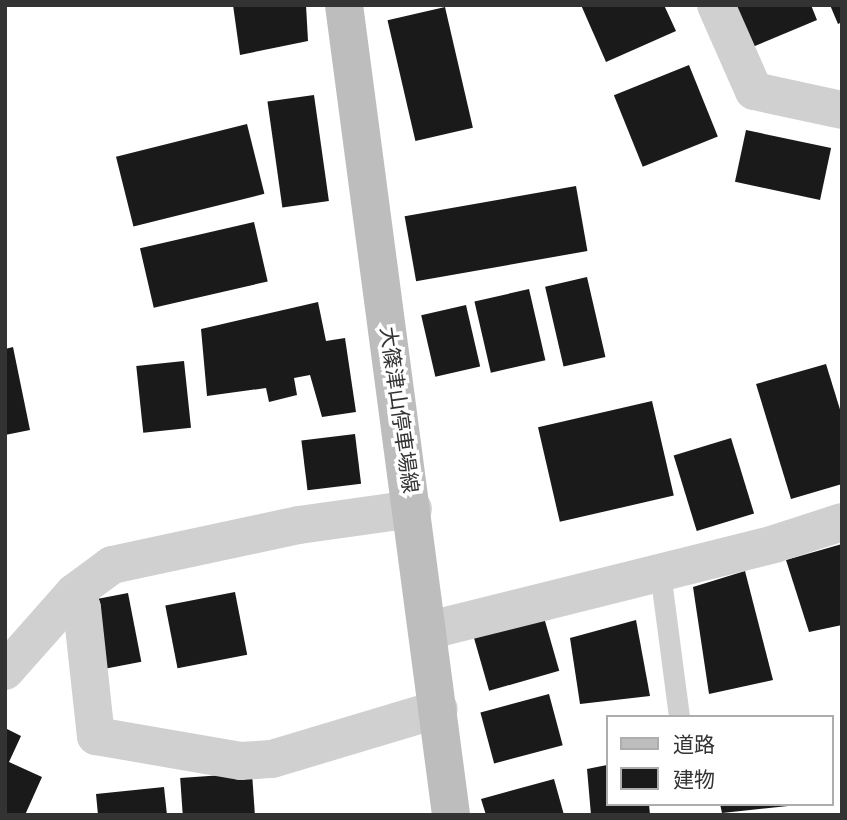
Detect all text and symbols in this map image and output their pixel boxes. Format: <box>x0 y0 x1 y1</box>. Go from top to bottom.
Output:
street label: 大篠津山停車場線 <box>375 325 423 495</box>
legend <box>606 715 833 806</box>
text: 道路 <box>673 730 715 760</box>
text: 建物 <box>673 765 715 795</box>

